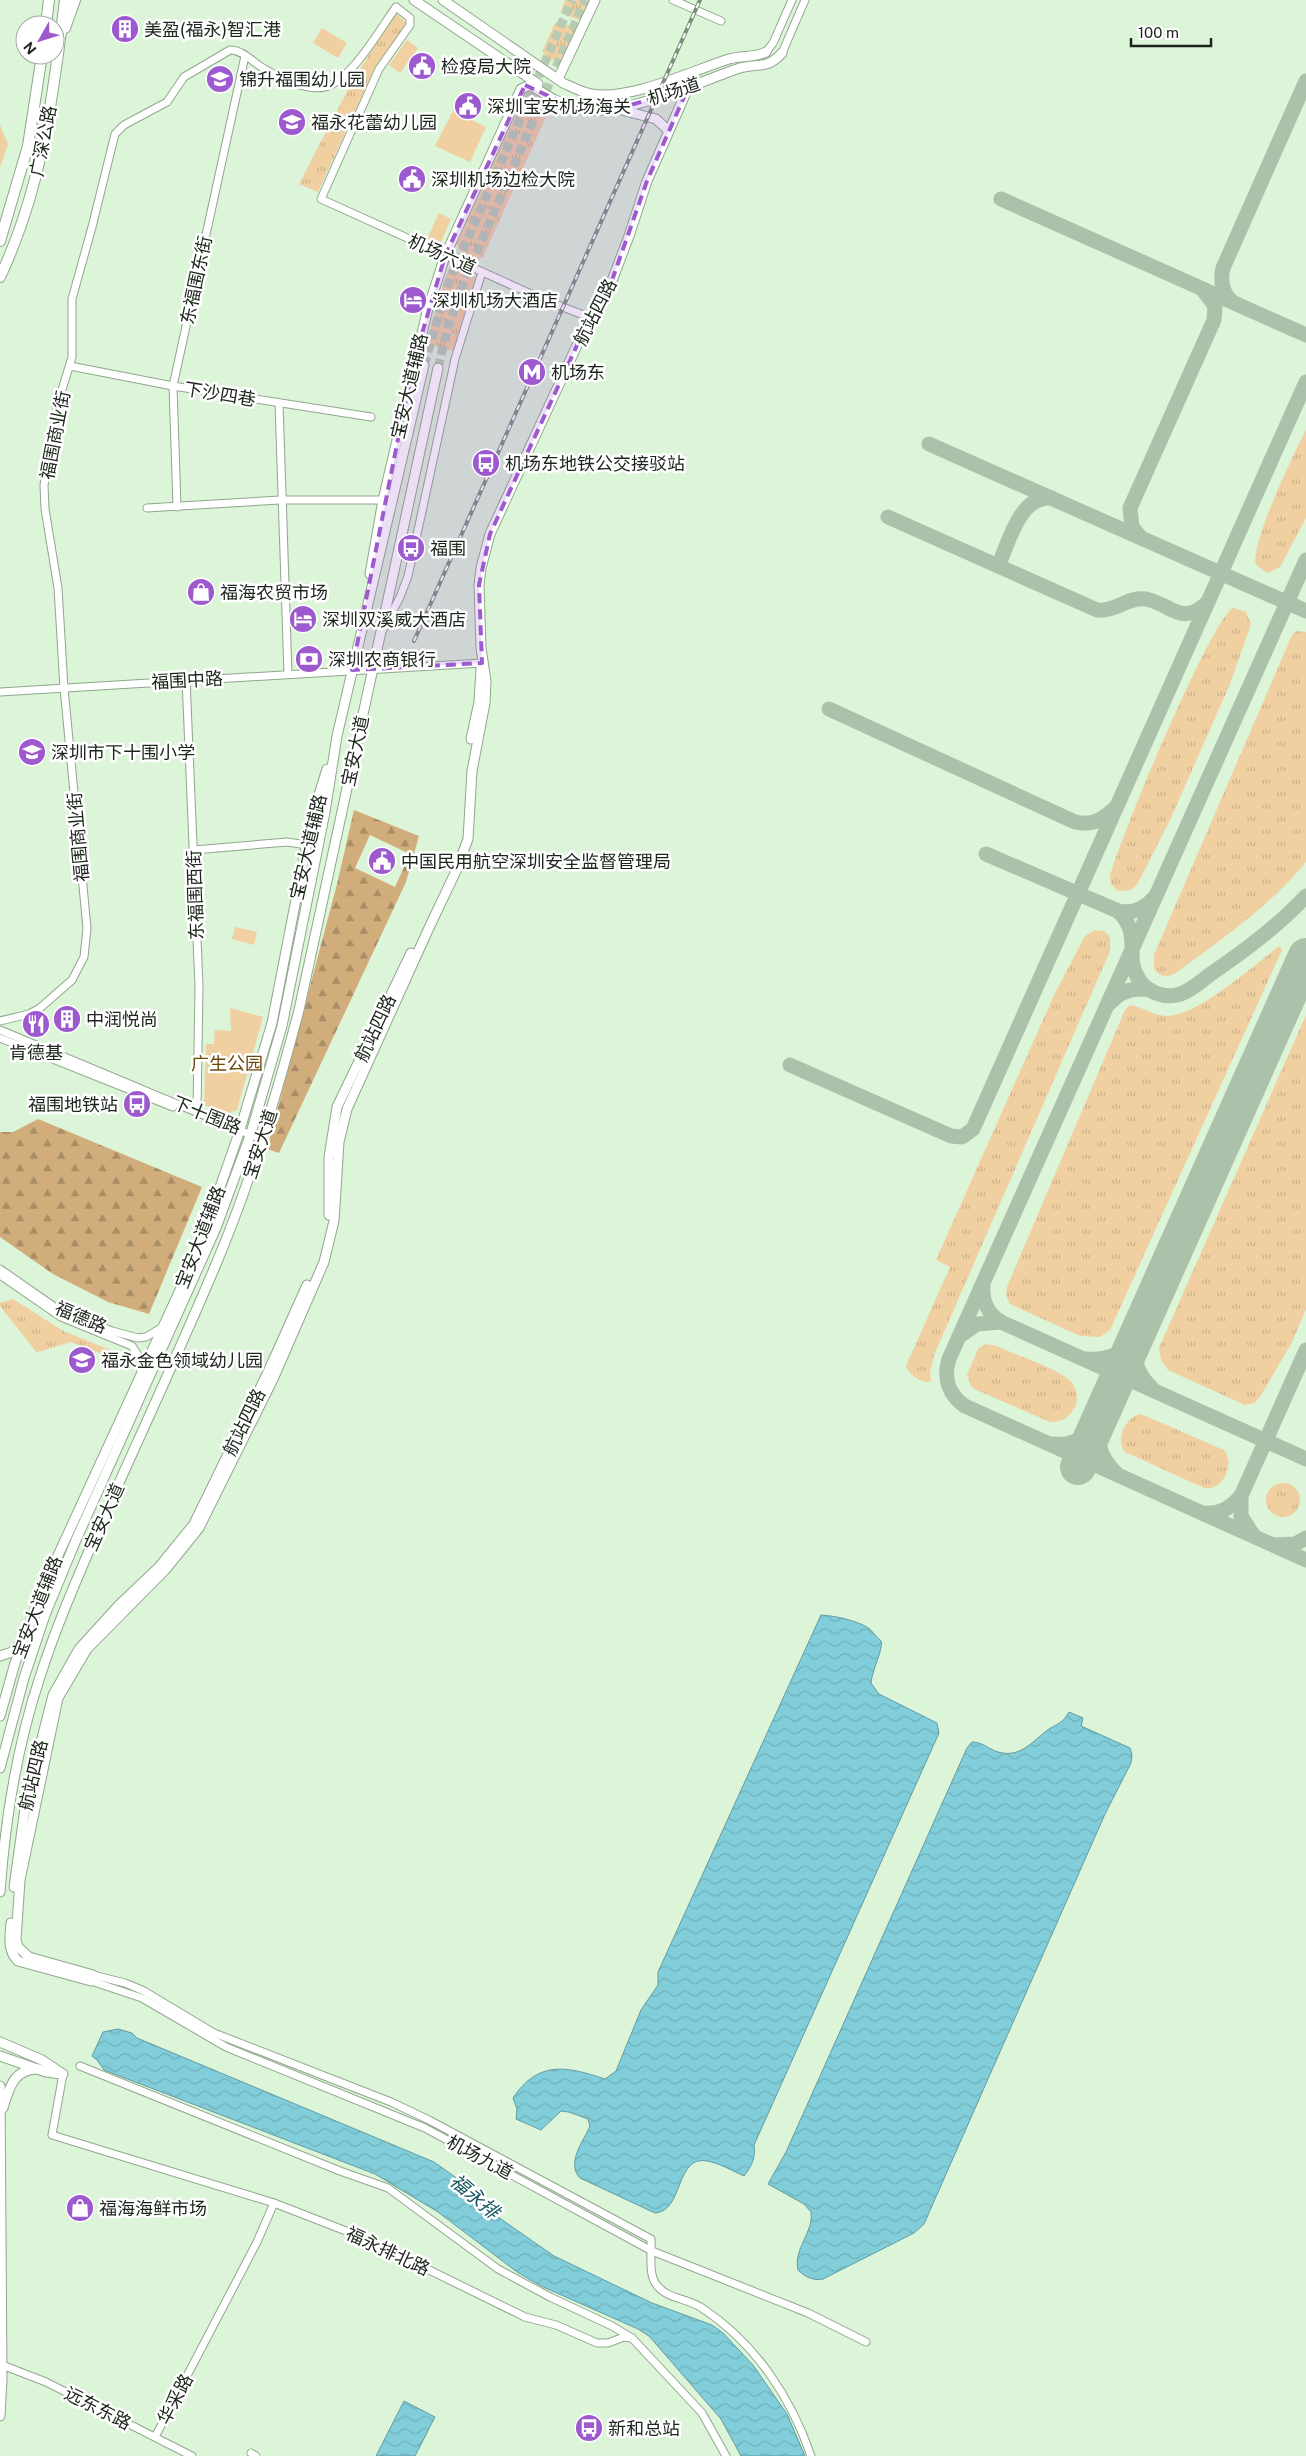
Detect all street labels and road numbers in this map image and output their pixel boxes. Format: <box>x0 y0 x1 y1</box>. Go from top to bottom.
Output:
street label: 机场道 <box>645 73 703 109</box>
street label: 广深公路 <box>26 104 60 178</box>
street label: 机场六道 <box>405 230 479 278</box>
street label: 东福围东街 <box>176 234 216 326</box>
street label: 航站四路 <box>569 275 621 349</box>
street label: 宝安大道辅路 <box>387 331 431 441</box>
street label: 下沙四巷 <box>183 378 257 410</box>
street label: 福围商业街 <box>36 389 74 481</box>
street label: 福围中路 <box>150 668 224 692</box>
street label: 宝安大道 <box>337 714 373 788</box>
street label: 福围商业街 <box>64 791 92 883</box>
street label: 宝安大道辅路 <box>286 792 330 902</box>
street label: 东福围西街 <box>183 850 207 940</box>
street label: 航站四路 <box>350 991 400 1065</box>
street label: 下十围路 <box>170 1092 244 1138</box>
street label: 宝安大道 <box>239 1107 281 1181</box>
street label: 宝安大道辅路 <box>171 1183 229 1291</box>
street label: 福德路 <box>52 1297 110 1337</box>
street label: 航站四路 <box>219 1385 269 1459</box>
street label: 宝安大道 <box>80 1480 128 1554</box>
street label: 宝安大道辅路 <box>8 1553 66 1661</box>
street label: 航站四路 <box>15 1738 51 1812</box>
street label: 机场九道 <box>443 2131 517 2183</box>
street label: 福永排北路 <box>343 2222 433 2280</box>
street label: 华采路 <box>153 2370 197 2428</box>
street label: 远东东路 <box>61 2382 135 2434</box>

